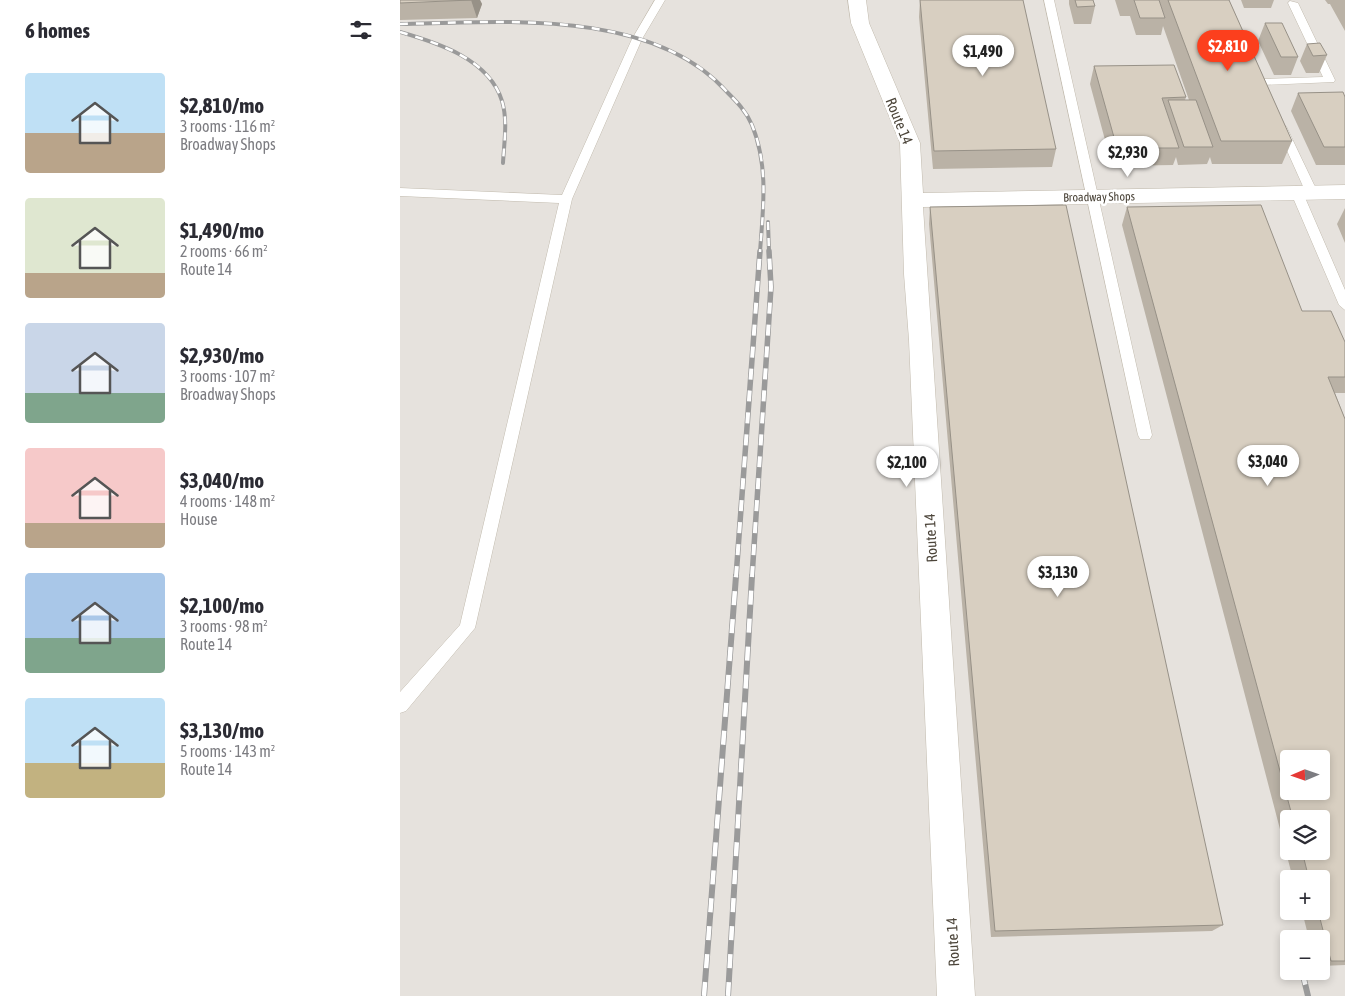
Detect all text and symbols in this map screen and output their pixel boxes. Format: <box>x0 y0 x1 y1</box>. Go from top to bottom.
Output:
icon: filters <box>347 16 375 44</box>
text: 6 homes <box>25 18 90 42</box>
pin: $2,810 <box>1187 30 1269 72</box>
pin: $1,490 <box>942 34 1024 77</box>
text: $2,810 <box>1208 37 1248 55</box>
text: $1,490 <box>963 42 1003 60</box>
icon: home <box>65 93 125 153</box>
text: $2,810/mo <box>180 93 264 117</box>
street label: Route 14 <box>882 95 917 147</box>
text: 3 rooms · 116 m² <box>180 117 275 135</box>
text: Broadway Shops <box>180 135 276 153</box>
pin: $2,930 <box>1087 136 1169 178</box>
text: $2,930 <box>1108 143 1148 161</box>
street label: Broadway Shops <box>1063 189 1135 205</box>
icon: home <box>65 218 125 278</box>
text: $1,490/mo <box>180 218 264 242</box>
text: 2 rooms · 66 m² <box>180 242 268 260</box>
text: Route 14 <box>180 260 232 278</box>
icon: home <box>65 343 125 403</box>
text: $2,930/mo <box>180 343 264 367</box>
text: 3 rooms · 107 m² <box>180 367 275 385</box>
text: Broadway Shops <box>180 385 276 403</box>
pin: $3,040 <box>1227 444 1309 487</box>
pin: $2,100 <box>866 446 948 488</box>
text: $3,040 <box>1248 452 1288 470</box>
text: $2,100 <box>887 453 927 471</box>
icon: home <box>65 468 125 528</box>
text: $3,040/mo <box>180 468 264 492</box>
text: 4 rooms · 148 m² <box>180 492 275 510</box>
text: House <box>180 510 217 528</box>
street label: Route 14 <box>921 513 940 563</box>
pin: $3,130 <box>1017 556 1099 598</box>
text: $3,130 <box>1038 563 1078 581</box>
icon: home <box>65 593 125 653</box>
text: $2,100/mo <box>180 593 264 617</box>
text: 3 rooms · 98 m² <box>180 617 268 635</box>
text: Route 14 <box>180 635 232 653</box>
icon: home <box>65 718 125 778</box>
text: $3,130/mo <box>180 718 264 742</box>
text: 5 rooms · 143 m² <box>180 742 275 760</box>
north arrow <box>1280 750 1330 800</box>
map controls <box>1280 750 1330 980</box>
text: Route 14 <box>180 760 232 778</box>
button: layers <box>1280 810 1330 860</box>
button: + <box>1280 870 1330 920</box>
street label: Route 14 <box>943 917 962 967</box>
button: − <box>1280 930 1330 980</box>

